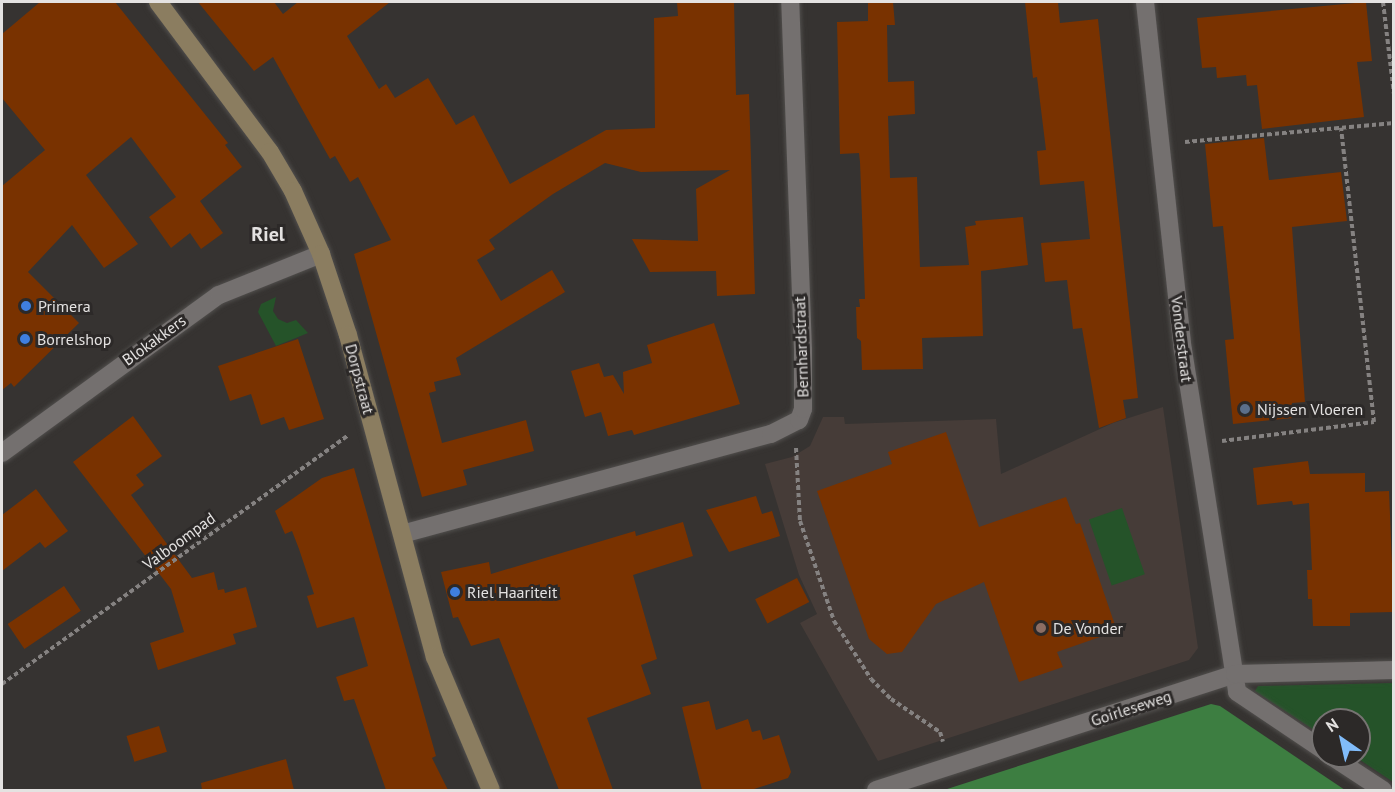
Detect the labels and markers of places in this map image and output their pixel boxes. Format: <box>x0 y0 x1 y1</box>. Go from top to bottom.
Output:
place label: Primera <box>38 296 91 316</box>
marker: Primera <box>19 299 33 313</box>
place label: Borrelshop <box>37 329 111 349</box>
marker: Borrelshop <box>18 332 32 346</box>
place label: Nijssen Vloeren <box>1257 399 1364 419</box>
marker: Nijssen Vloeren <box>1238 402 1252 416</box>
place label: Riel Haariteit <box>467 582 557 602</box>
marker: Riel Haariteit <box>448 585 462 599</box>
place label: De Vonder <box>1053 618 1124 638</box>
marker: De Vonder <box>1034 621 1048 635</box>

